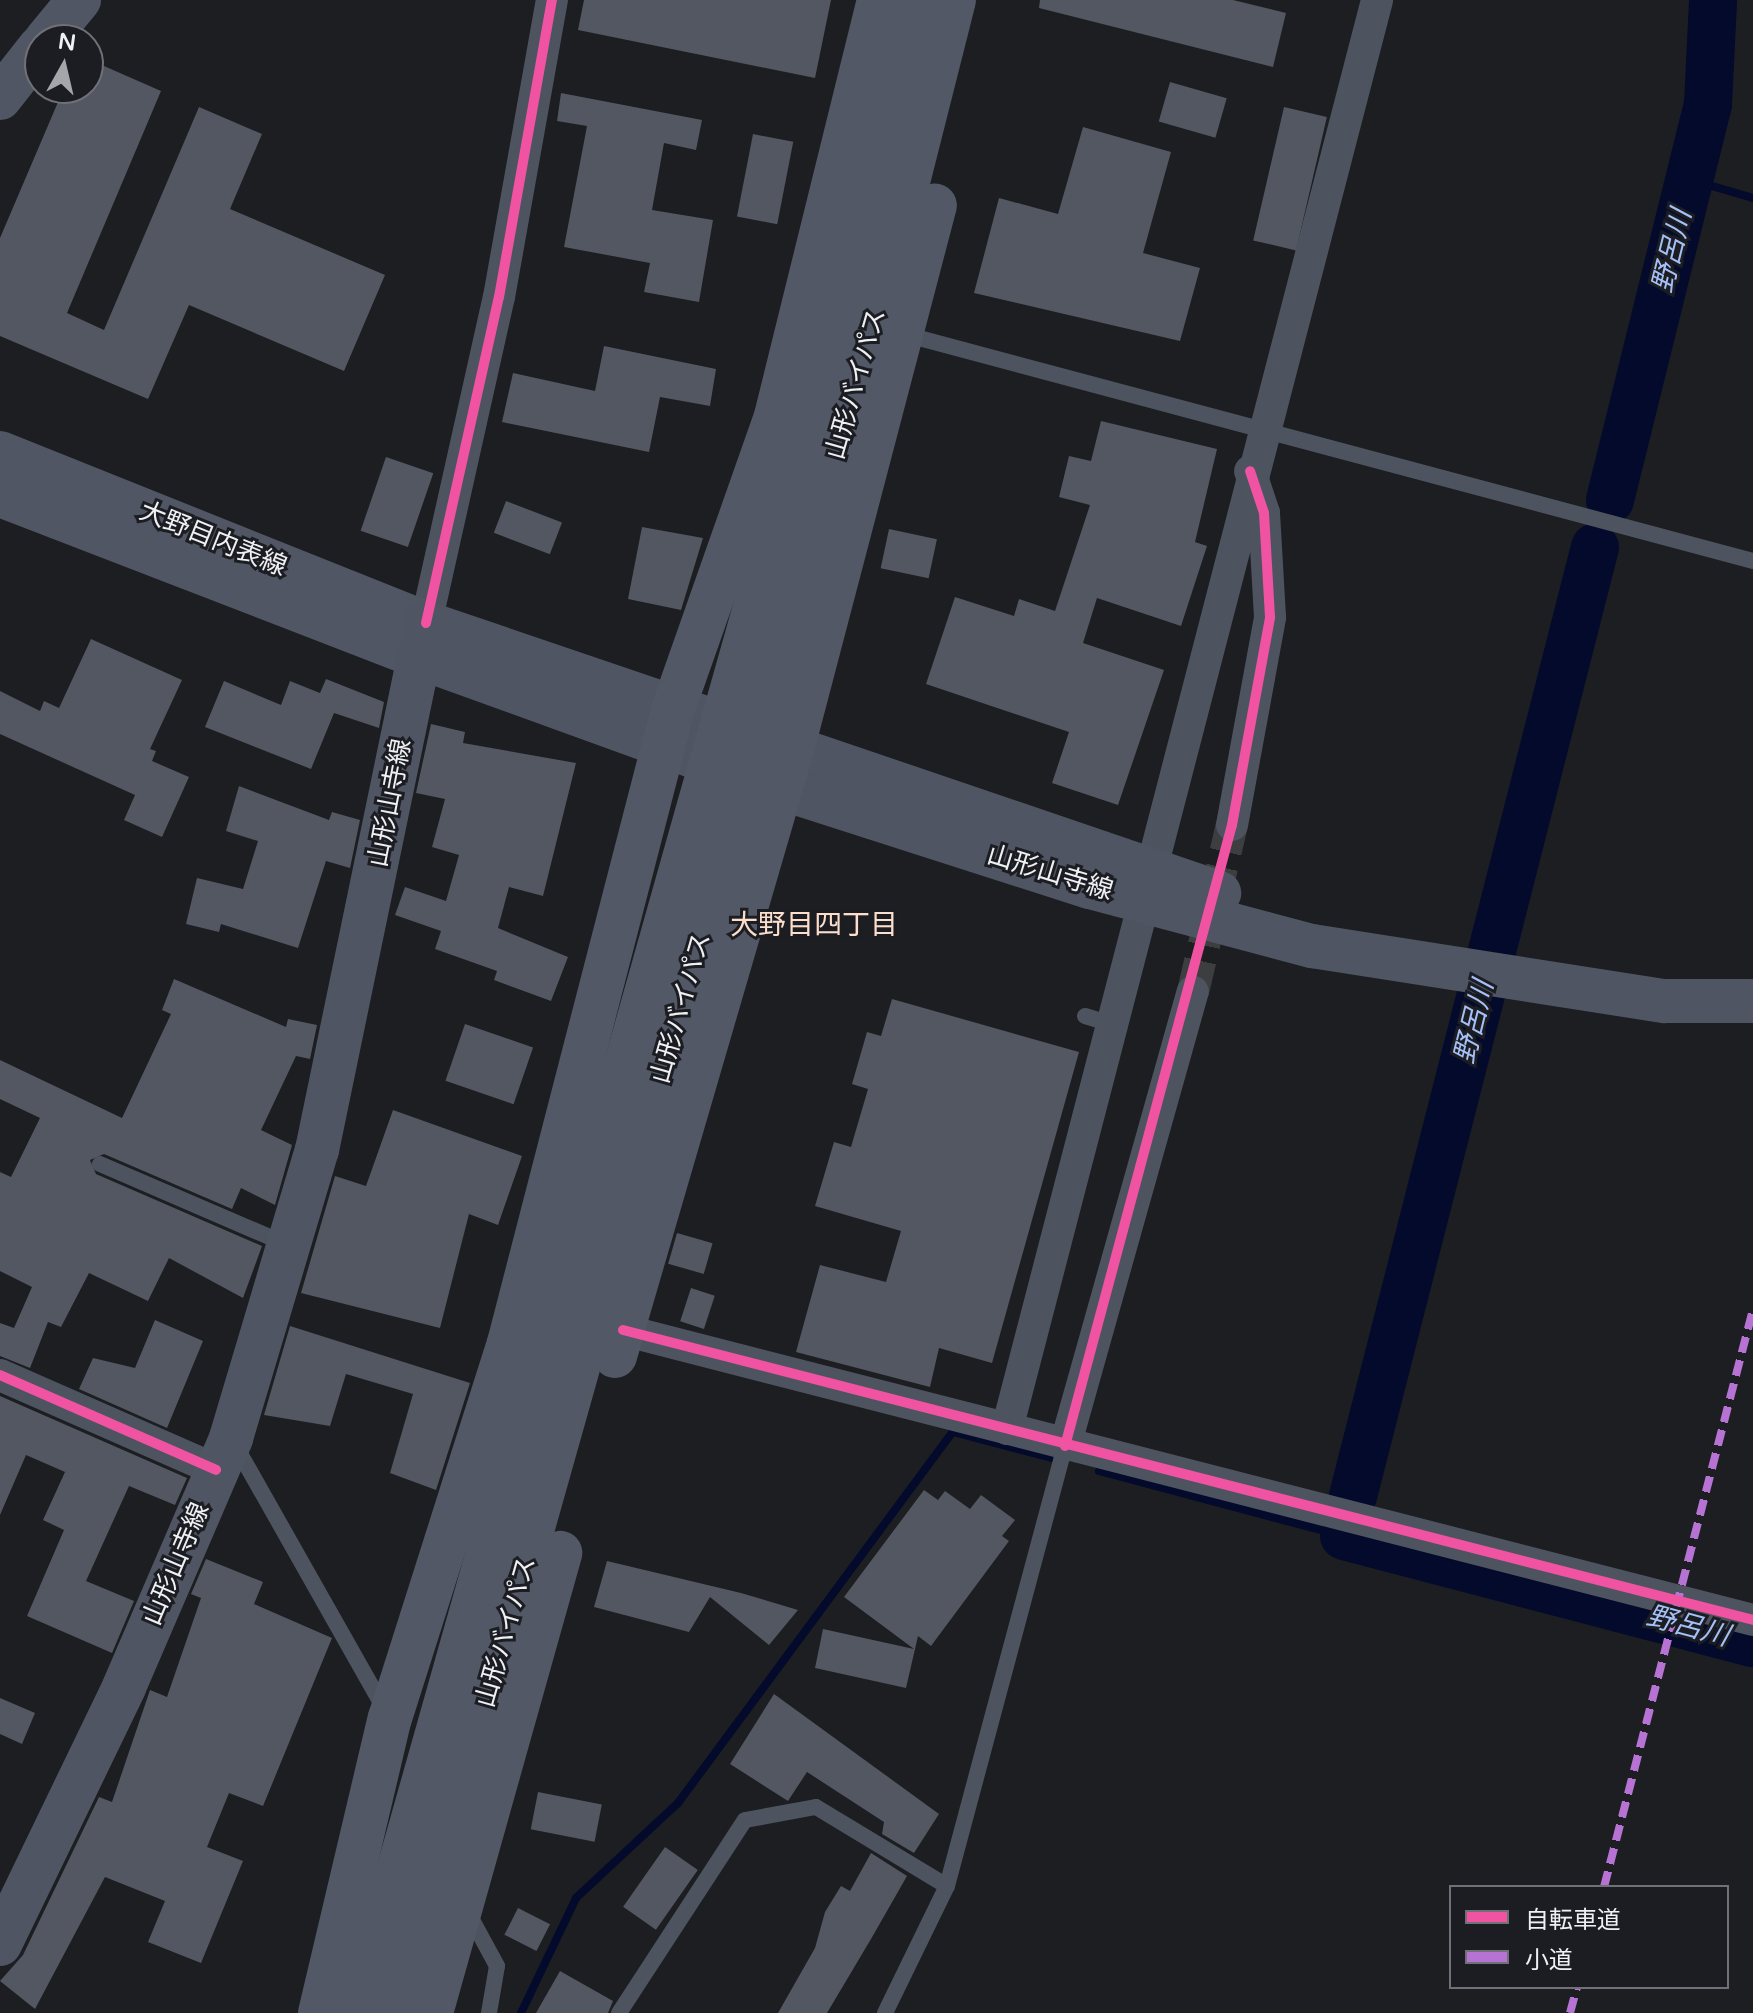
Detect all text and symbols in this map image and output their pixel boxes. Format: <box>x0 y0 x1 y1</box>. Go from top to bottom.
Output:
north arrow <box>24 24 104 104</box>
text: N <box>56 28 78 56</box>
water label: 野呂川 <box>1646 206 1698 296</box>
street label: 山形バイパス <box>820 305 892 463</box>
street label: 大野目内表線 <box>135 495 291 583</box>
street label: 山形山寺線 <box>362 736 418 870</box>
street label: 山形山寺線 <box>983 839 1117 907</box>
district label: 大野目四丁目 <box>730 908 898 942</box>
street label: 山形バイパス <box>645 929 717 1087</box>
water label: 野呂川 <box>1448 977 1500 1067</box>
street label: 山形山寺線 <box>136 1498 216 1630</box>
street label: 山形バイパス <box>470 1553 542 1711</box>
water label: 野呂川 <box>1643 1599 1733 1653</box>
legend <box>1449 1885 1729 1989</box>
text: 自転車道 <box>1525 1906 1621 1935</box>
text: 小道 <box>1525 1946 1573 1975</box>

